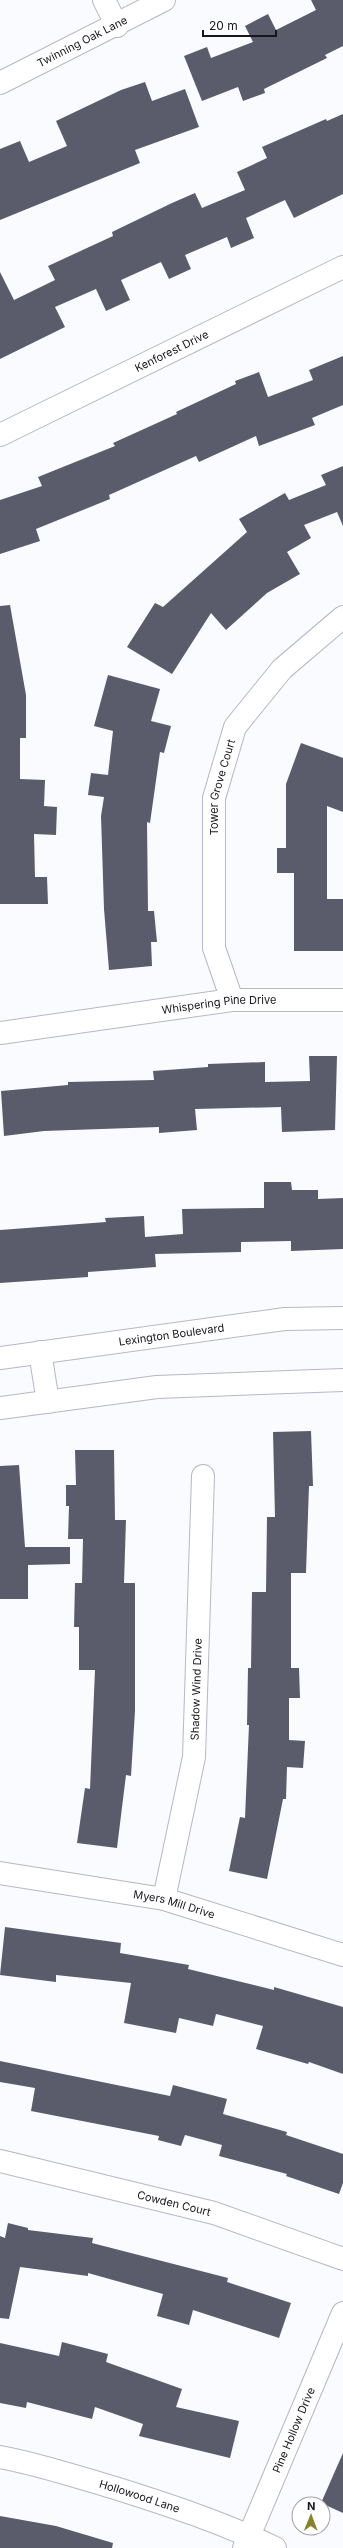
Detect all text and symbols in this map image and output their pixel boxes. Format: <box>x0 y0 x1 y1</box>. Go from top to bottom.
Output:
scale bar <box>203 12 276 38</box>
street label: Twinning Oak Lane <box>35 13 130 70</box>
text: 20 m <box>209 18 238 33</box>
street label: Kenforest Drive <box>132 327 211 375</box>
street label: Tower Grove Court <box>207 737 238 835</box>
street label: Whispering Pine Drive <box>161 993 276 1017</box>
street label: Lexington Boulevard <box>118 1320 225 1349</box>
street label: Shadow Wind Drive <box>188 1638 205 1740</box>
street label: Myers Mill Drive <box>132 1887 217 1921</box>
street label: Cowden Court <box>136 2188 212 2219</box>
street label: Pine Hollow Drive <box>269 2385 318 2475</box>
street label: Hollowood Lane <box>98 2477 182 2516</box>
north arrow <box>291 2496 331 2536</box>
text: N <box>307 2499 315 2513</box>

